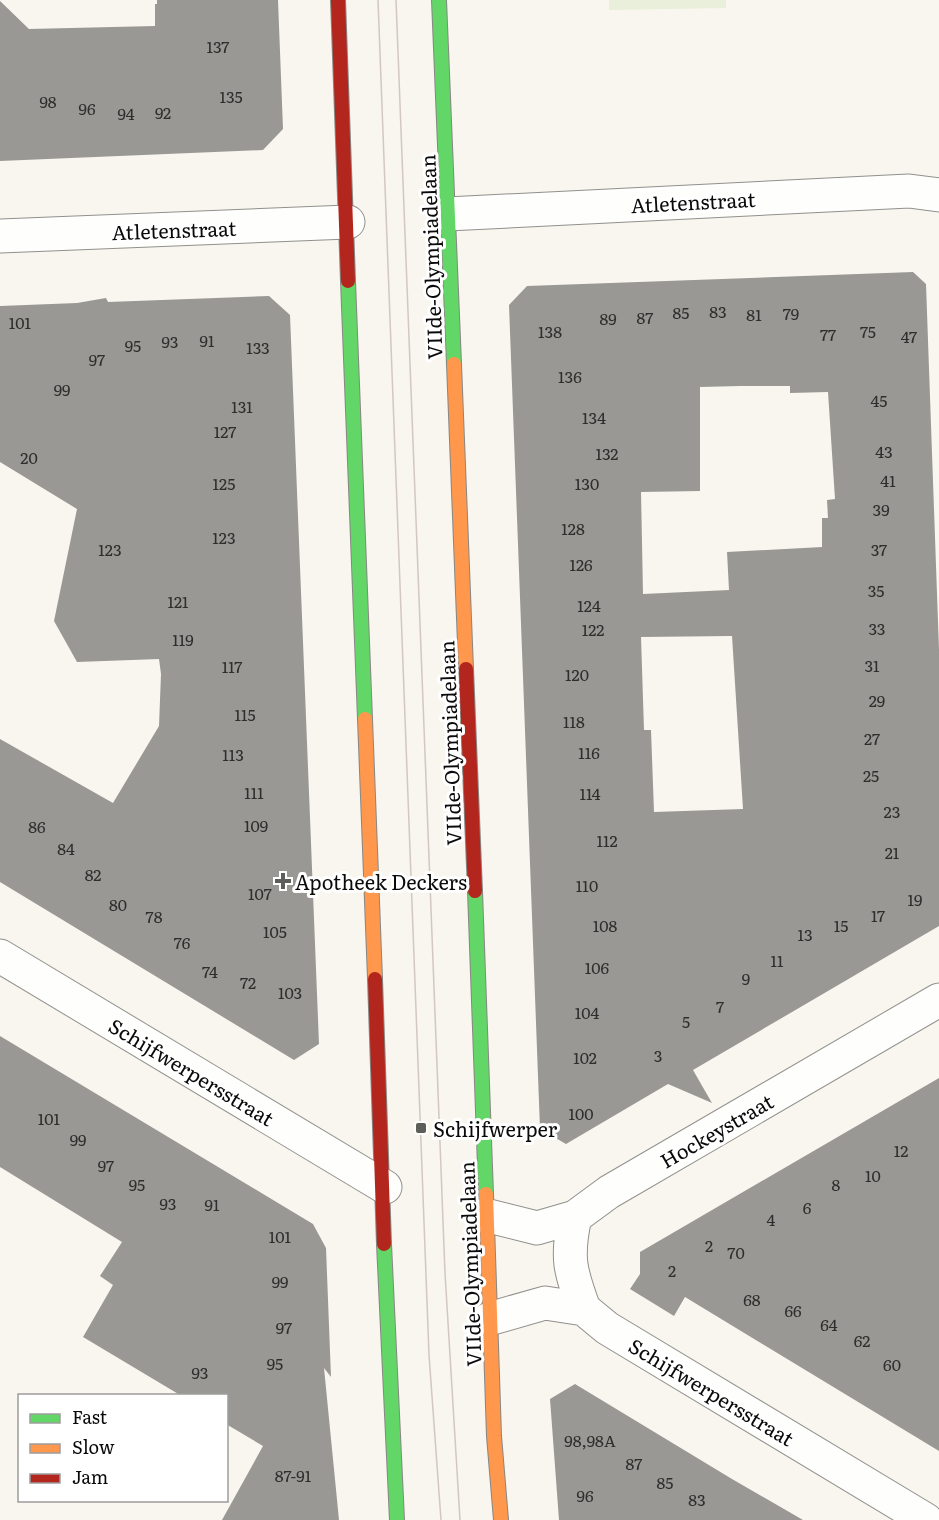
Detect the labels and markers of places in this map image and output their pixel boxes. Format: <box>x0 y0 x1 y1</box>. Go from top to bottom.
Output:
place label: Apotheek Deckers <box>295 866 467 896</box>
marker: Apotheek Deckers <box>276 874 290 888</box>
place label: Schijfwerper <box>433 1113 558 1143</box>
marker: Schijfwerper <box>414 1121 428 1135</box>

